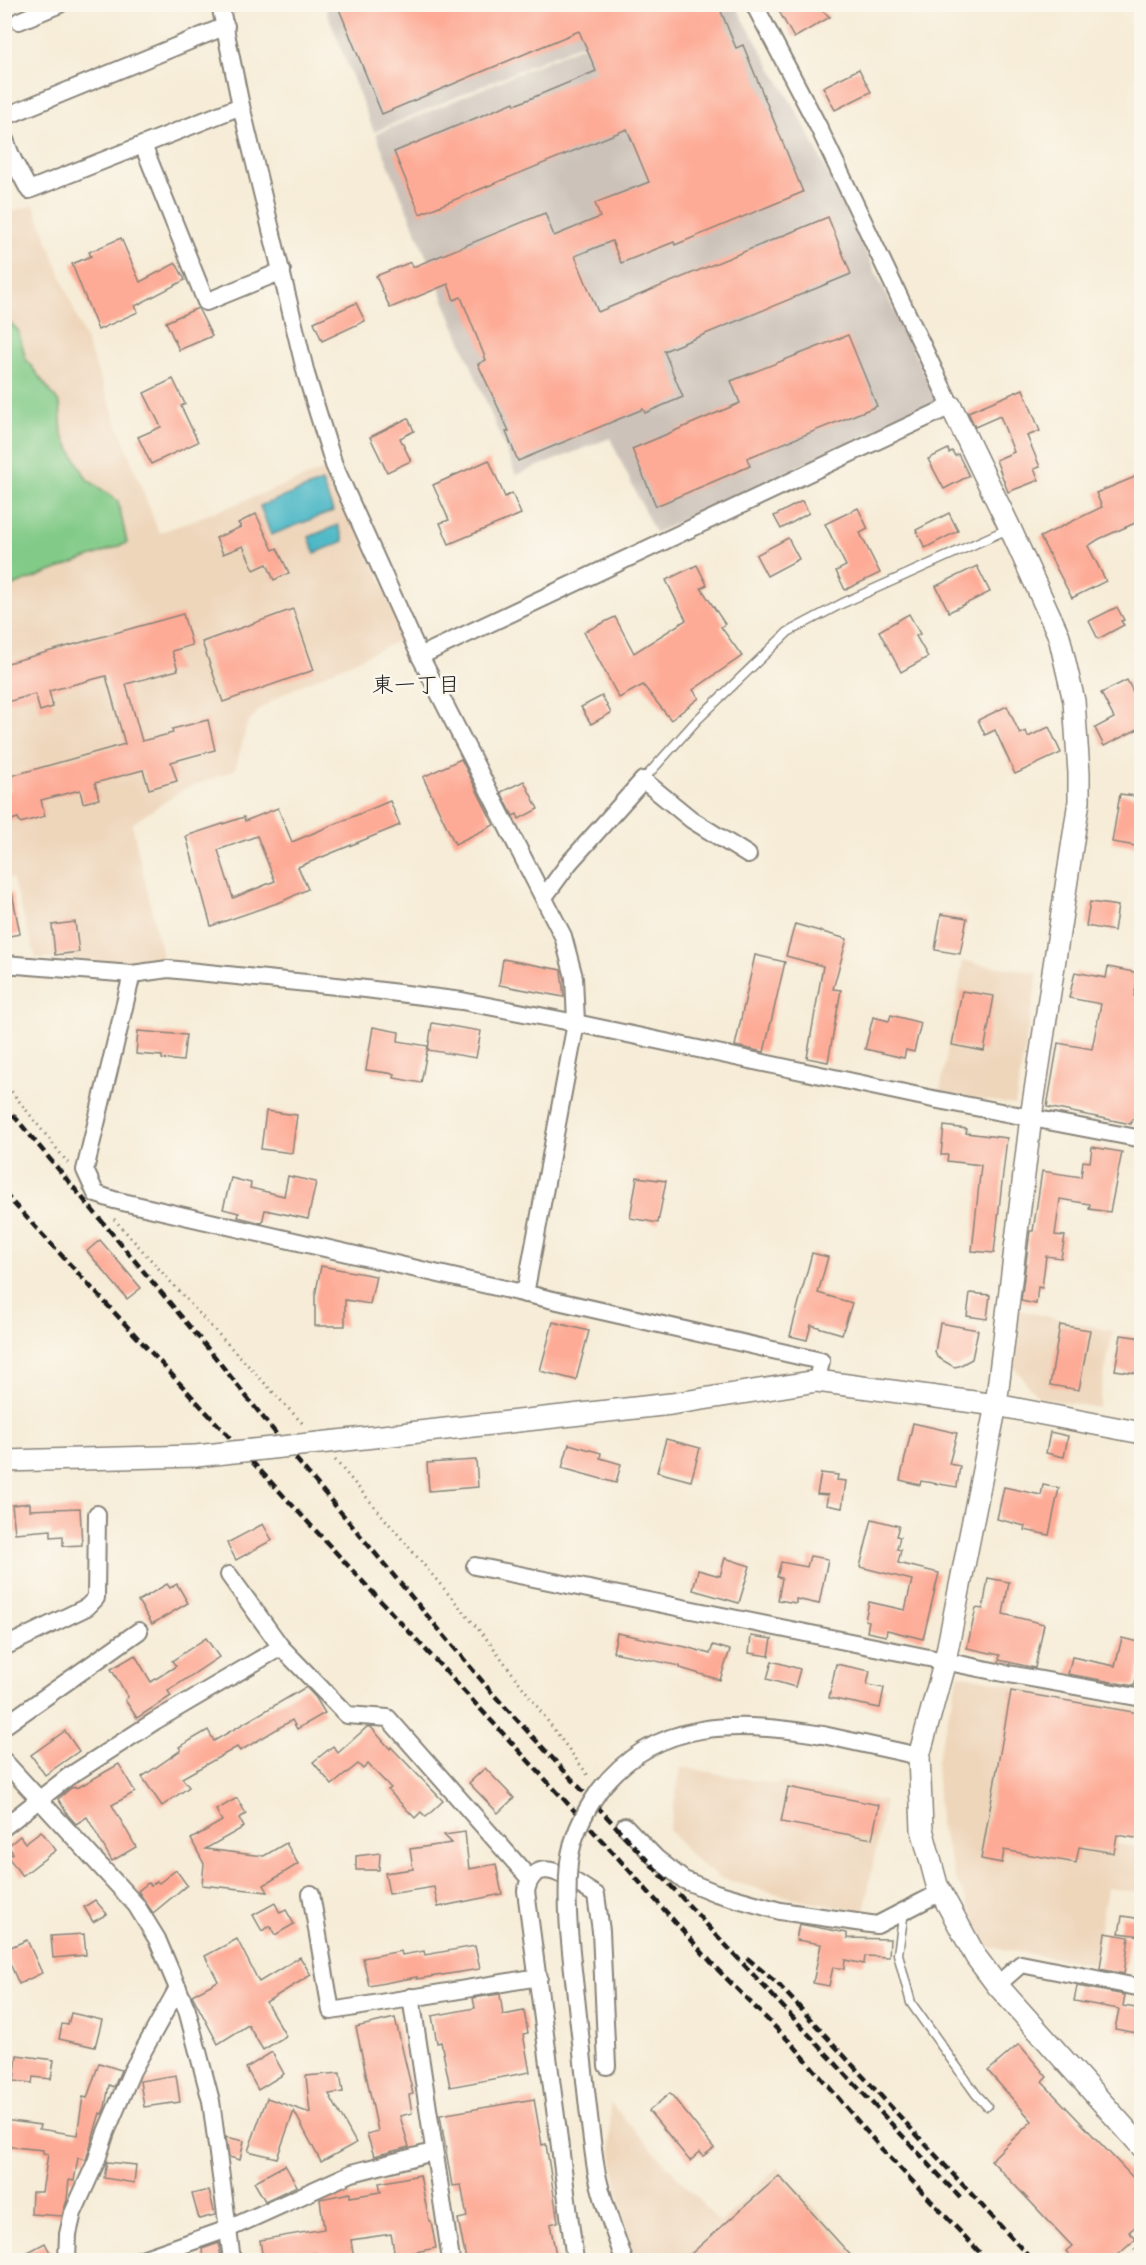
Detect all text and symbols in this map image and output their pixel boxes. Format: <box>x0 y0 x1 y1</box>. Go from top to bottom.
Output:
district label: 東一丁目 <box>372 671 460 698</box>

